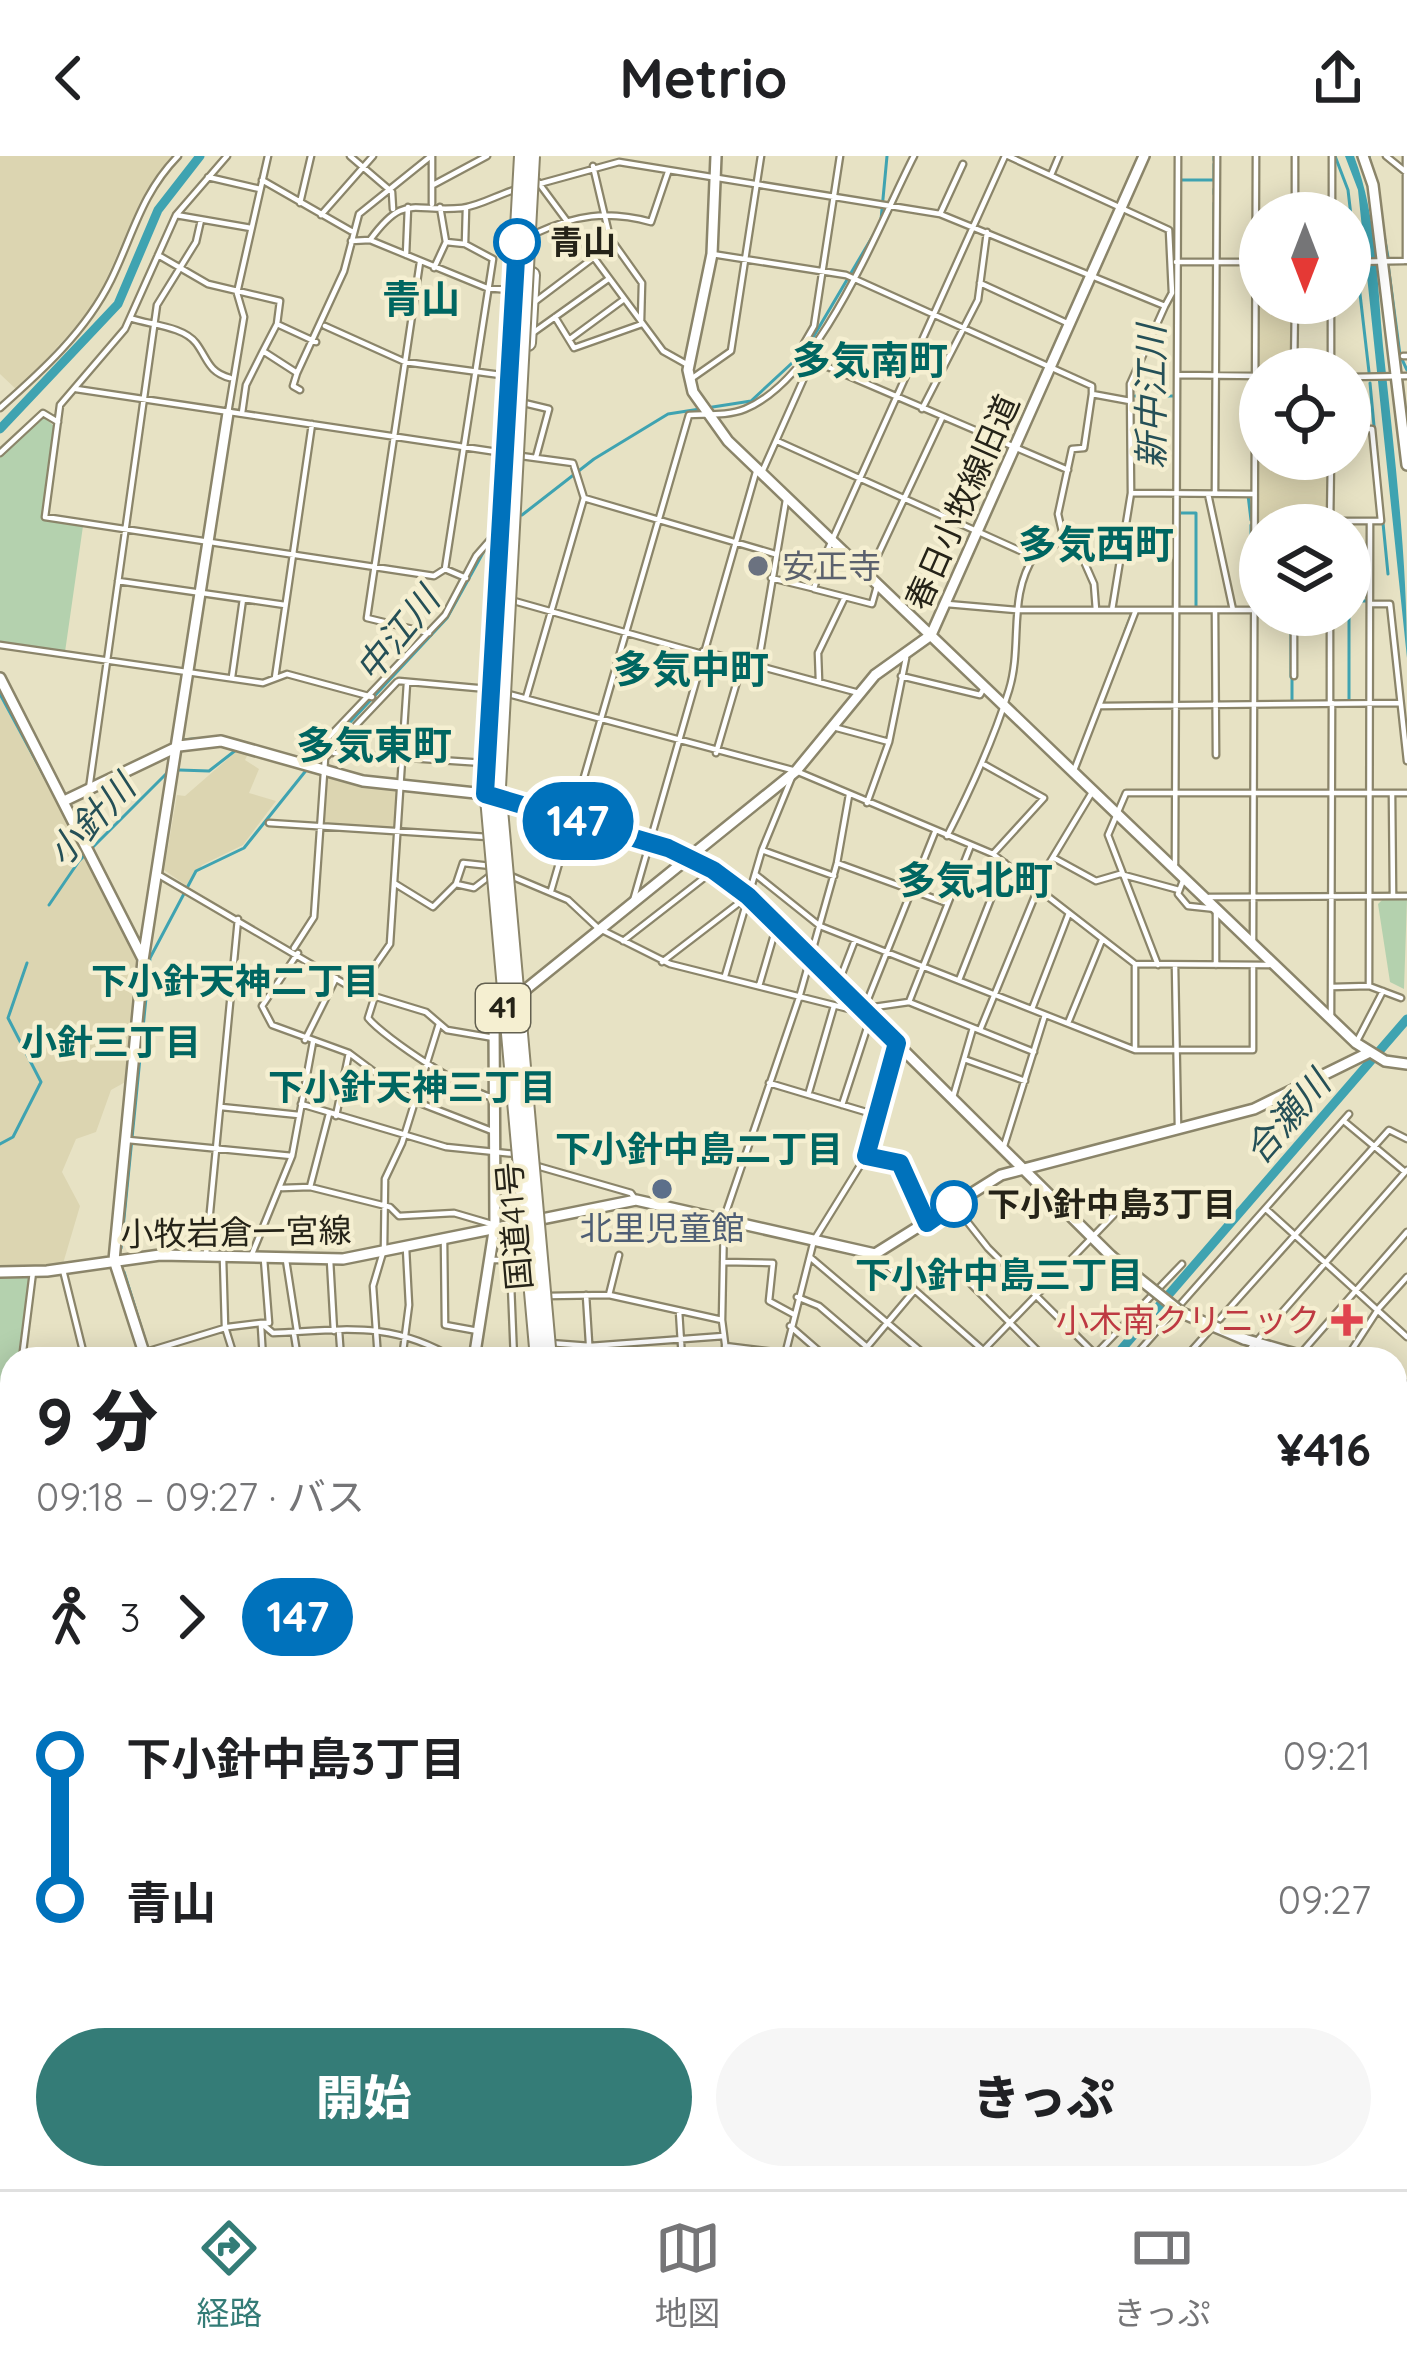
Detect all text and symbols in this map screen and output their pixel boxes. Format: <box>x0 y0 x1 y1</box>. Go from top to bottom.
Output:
text: Metrio <box>619 44 788 112</box>
icon: back <box>36 45 102 111</box>
icon: share <box>1305 45 1371 111</box>
north arrow <box>1239 192 1371 324</box>
map controls <box>1239 192 1371 636</box>
marker: 青山 <box>495 220 539 264</box>
place label: 青山 <box>550 221 616 262</box>
district label: 青山 <box>382 274 460 323</box>
water label: 新中江川 <box>1128 321 1173 469</box>
district label: 多気南町 <box>792 335 948 384</box>
button: locate <box>1239 348 1371 480</box>
street label: 春日小牧線旧道 <box>896 388 1027 616</box>
button: layers <box>1239 504 1371 636</box>
district label: 多気西町 <box>1018 519 1174 568</box>
place label: 安正寺 <box>782 545 881 586</box>
marker: 安正寺 <box>745 553 771 579</box>
water label: 中江川 <box>345 574 451 690</box>
district label: 多気中町 <box>613 644 769 693</box>
district label: 多気東町 <box>296 720 452 769</box>
water label: 小針川 <box>37 762 147 875</box>
line badge: 147 <box>509 782 647 860</box>
text: 147 <box>547 794 609 847</box>
district label: 多気北町 <box>897 855 1053 904</box>
district label: 下小針天神二丁目 <box>91 958 379 1003</box>
road number: 41 <box>476 984 530 1032</box>
district label: 小針三丁目 <box>21 1019 201 1064</box>
water label: 合瀬川 <box>1234 1058 1342 1172</box>
district label: 下小針天神三丁目 <box>268 1064 556 1109</box>
district label: 下小針中島二丁目 <box>555 1126 843 1171</box>
street label: 国道41号 <box>487 1160 540 1292</box>
marker: 北里児童館 <box>649 1176 675 1202</box>
marker: 下小針中島3丁目 <box>932 1182 976 1226</box>
place label: 下小針中島3丁目 <box>987 1183 1236 1224</box>
place label: 北里児童館 <box>580 1207 745 1248</box>
street label: 小牧岩倉一宮線 <box>120 1209 352 1254</box>
district label: 下小針中島三丁目 <box>855 1252 1143 1297</box>
place label: 小木南クリニック <box>1056 1299 1320 1340</box>
marker: 小木南クリニック <box>1331 1304 1363 1336</box>
text: 9 分 <box>36 1379 158 1462</box>
text: ¥416 <box>1277 1421 1371 1477</box>
text: 09:18 – 09:27 · バス <box>36 1472 365 1521</box>
icon: walk <box>36 1584 102 1650</box>
icon: forward <box>158 1584 224 1650</box>
text: 147 <box>266 1590 329 1643</box>
text: 3 <box>120 1593 140 1642</box>
text: 下小針中島3丁目 <box>126 1730 465 1786</box>
text: 09:21 <box>1283 1731 1371 1780</box>
text: 青山 <box>126 1874 216 1930</box>
text: 09:27 <box>1278 1875 1371 1924</box>
button: 開始 <box>36 2028 692 2166</box>
button: きっぷ <box>716 2028 1371 2166</box>
tab: 経路 <box>196 2215 262 2335</box>
tab: 地図 <box>655 2215 721 2335</box>
tab: きっぷ <box>1113 2215 1211 2335</box>

